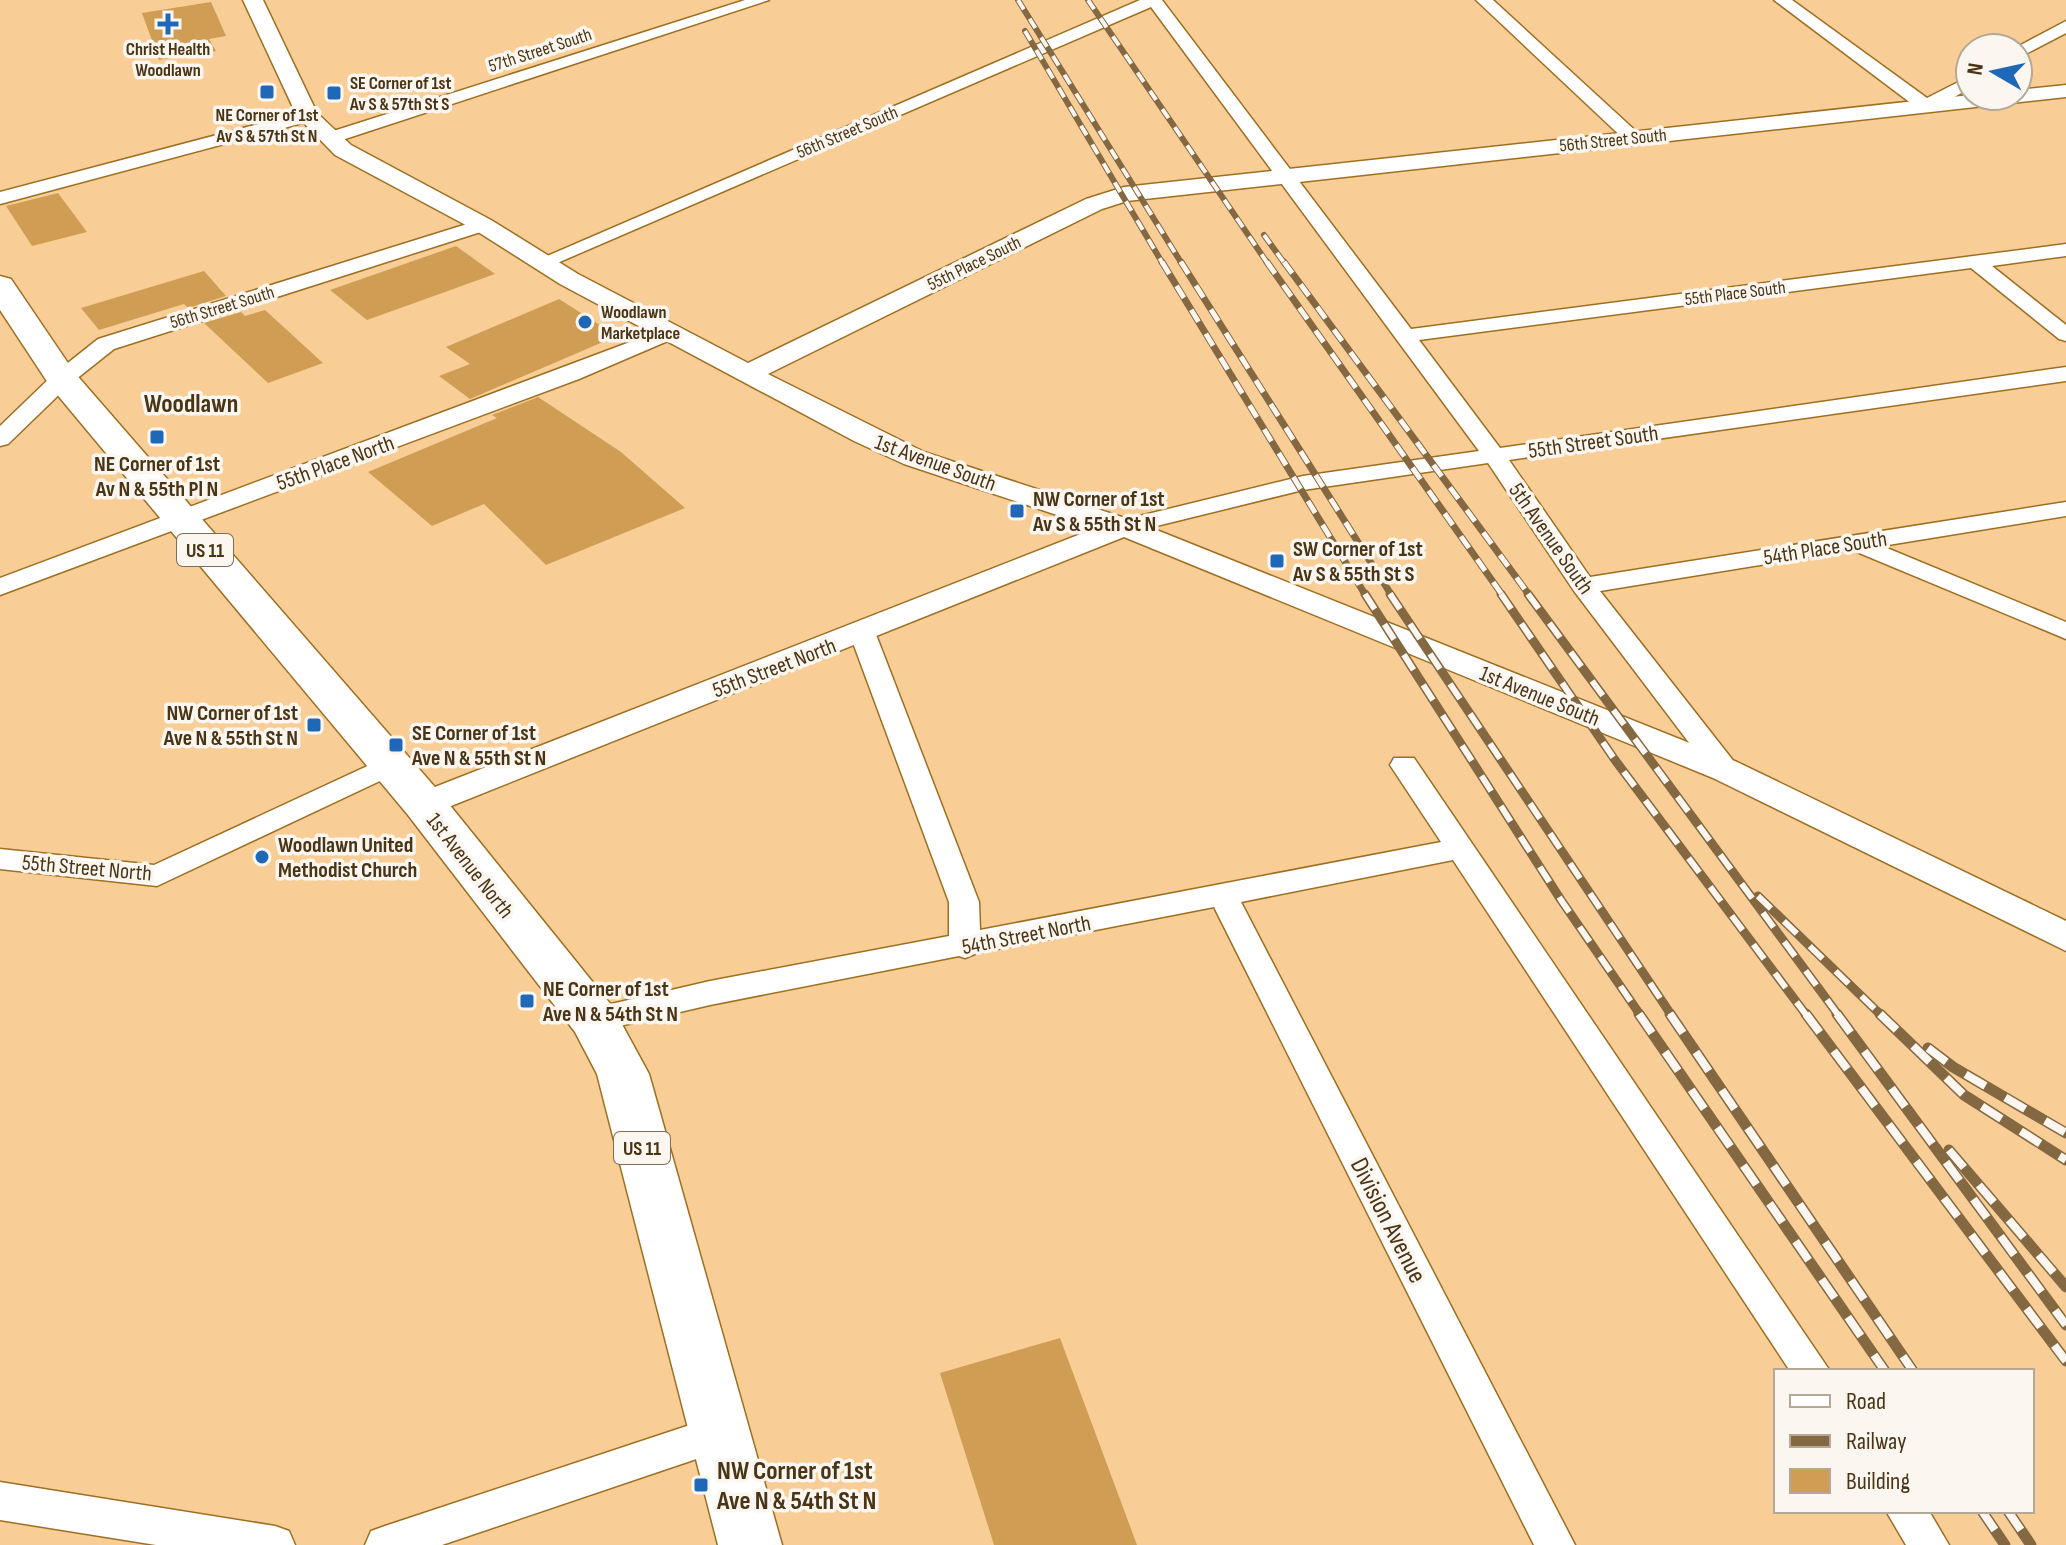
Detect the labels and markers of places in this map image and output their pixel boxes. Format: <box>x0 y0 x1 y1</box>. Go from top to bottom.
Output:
marker: Christ Health Woodlawn <box>157 13 179 35</box>
place label: Christ Health Woodlawn <box>126 39 210 81</box>
place label: SE Corner of 1st Av S & 57th St S <box>349 73 451 115</box>
marker: NE Corner of 1st Av S & 57th St N <box>258 83 276 101</box>
marker: SE Corner of 1st Av S & 57th St S <box>325 84 343 102</box>
place label: NE Corner of 1st Av S & 57th St N <box>216 105 319 147</box>
place label: Woodlawn Marketplace <box>601 302 680 344</box>
marker: Woodlawn Marketplace <box>576 313 594 331</box>
marker: NE Corner of 1st Av N & 55th Pl N <box>148 428 166 446</box>
place label: NE Corner of 1st Av N & 55th Pl N <box>94 451 220 503</box>
place label: NW Corner of 1st Av S & 55th St N <box>1032 486 1165 538</box>
marker: NW Corner of 1st Av S & 55th St N <box>1008 502 1026 520</box>
place label: SW Corner of 1st Av S & 55th St S <box>1292 536 1423 588</box>
marker: SW Corner of 1st Av S & 55th St S <box>1268 552 1286 570</box>
place label: NW Corner of 1st Ave N & 55th St N <box>163 700 298 752</box>
marker: NW Corner of 1st Ave N & 55th St N <box>305 716 323 734</box>
place label: SE Corner of 1st Ave N & 55th St N <box>411 720 546 772</box>
marker: SE Corner of 1st Ave N & 55th St N <box>387 736 405 754</box>
place label: Woodlawn United Methodist Church <box>278 832 417 884</box>
marker: Woodlawn United Methodist Church <box>253 848 271 866</box>
place label: NE Corner of 1st Ave N & 54th St N <box>542 976 678 1028</box>
marker: NE Corner of 1st Ave N & 54th St N <box>518 992 536 1010</box>
place label: NW Corner of 1st Ave N & 54th St N <box>716 1456 876 1517</box>
marker: NW Corner of 1st Ave N & 54th St N <box>692 1476 710 1494</box>

